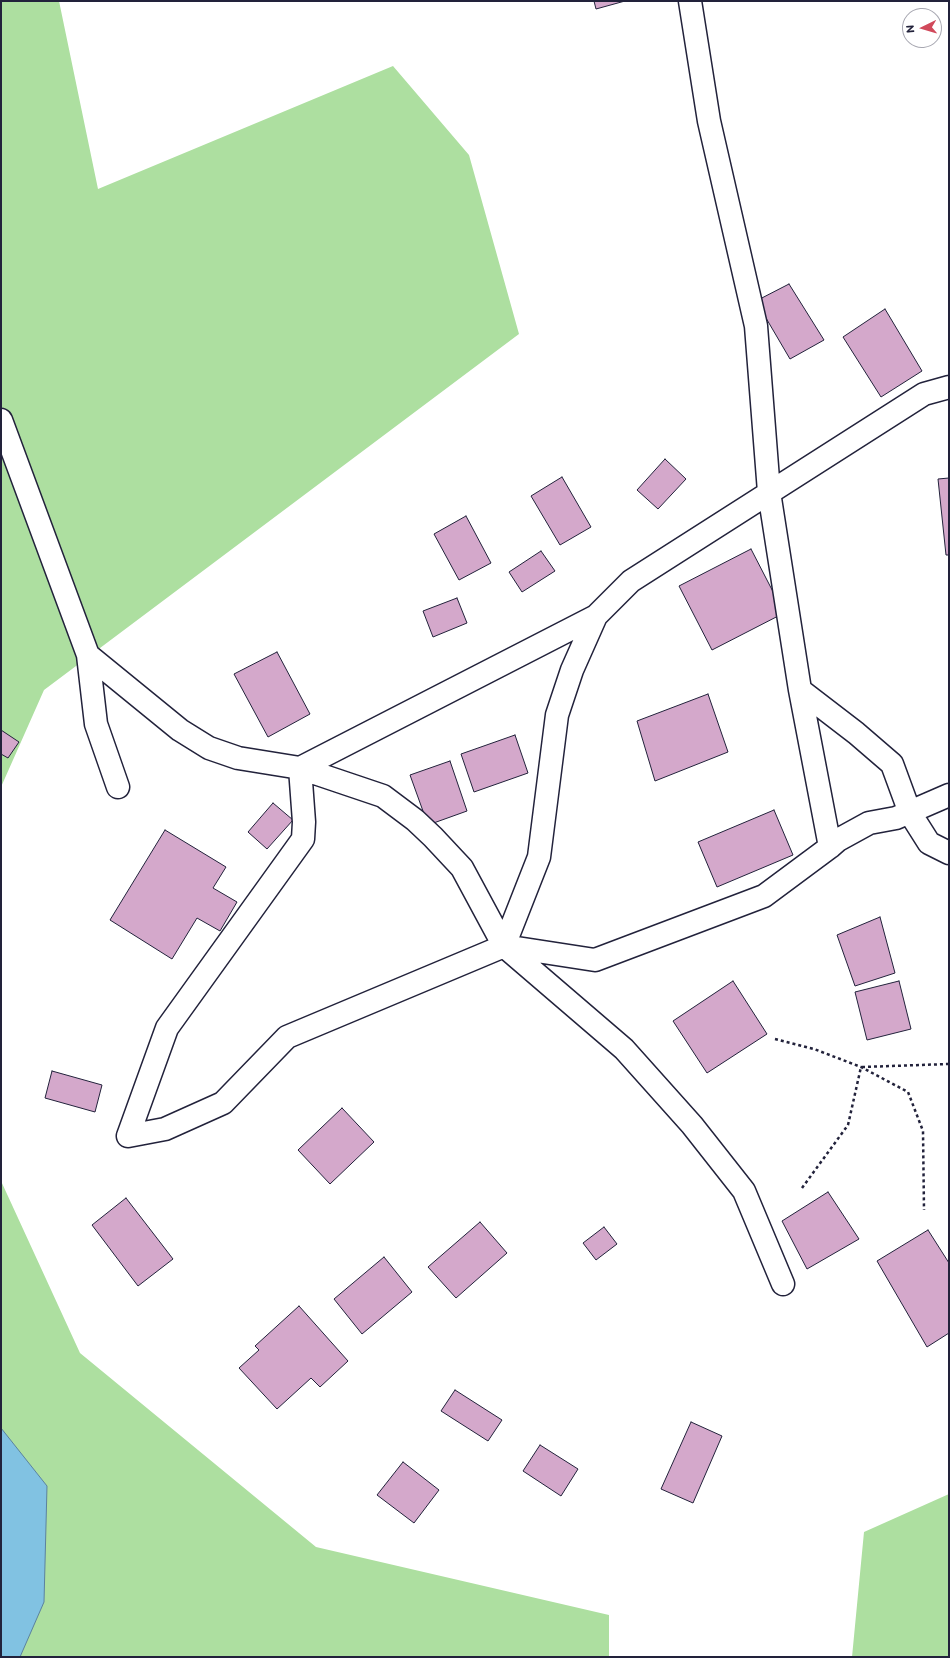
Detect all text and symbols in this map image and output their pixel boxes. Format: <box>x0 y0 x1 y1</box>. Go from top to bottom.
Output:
north arrow <box>902 8 942 48</box>
text: N <box>904 24 917 34</box>

